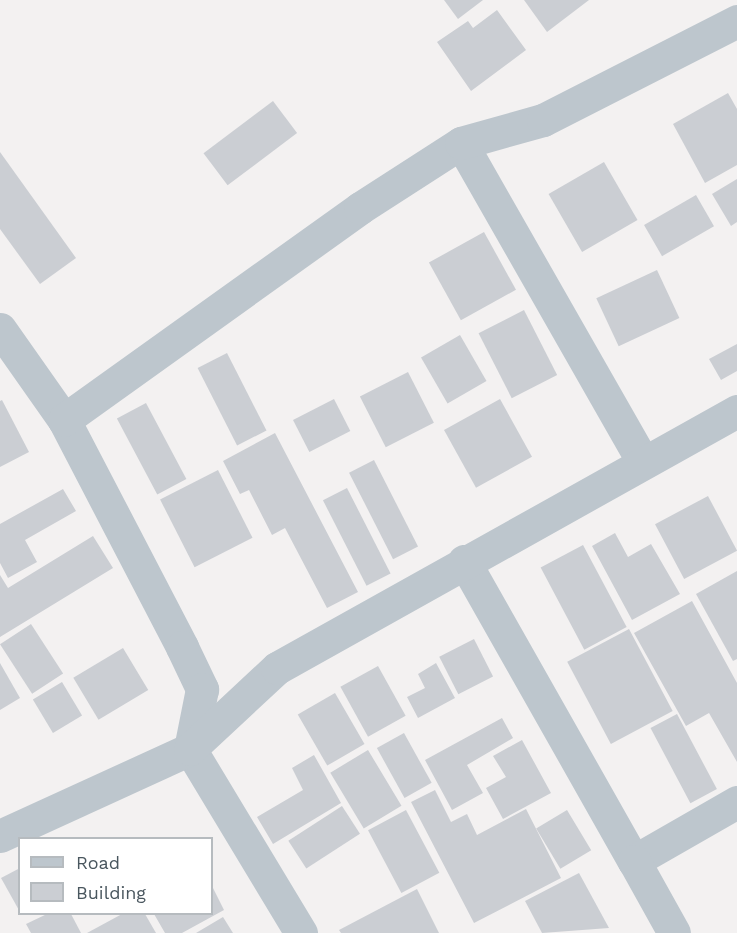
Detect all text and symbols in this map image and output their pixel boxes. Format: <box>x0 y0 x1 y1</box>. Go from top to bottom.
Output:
legend <box>18 837 213 915</box>
text: Road <box>76 852 120 873</box>
text: Building <box>76 882 146 903</box>

